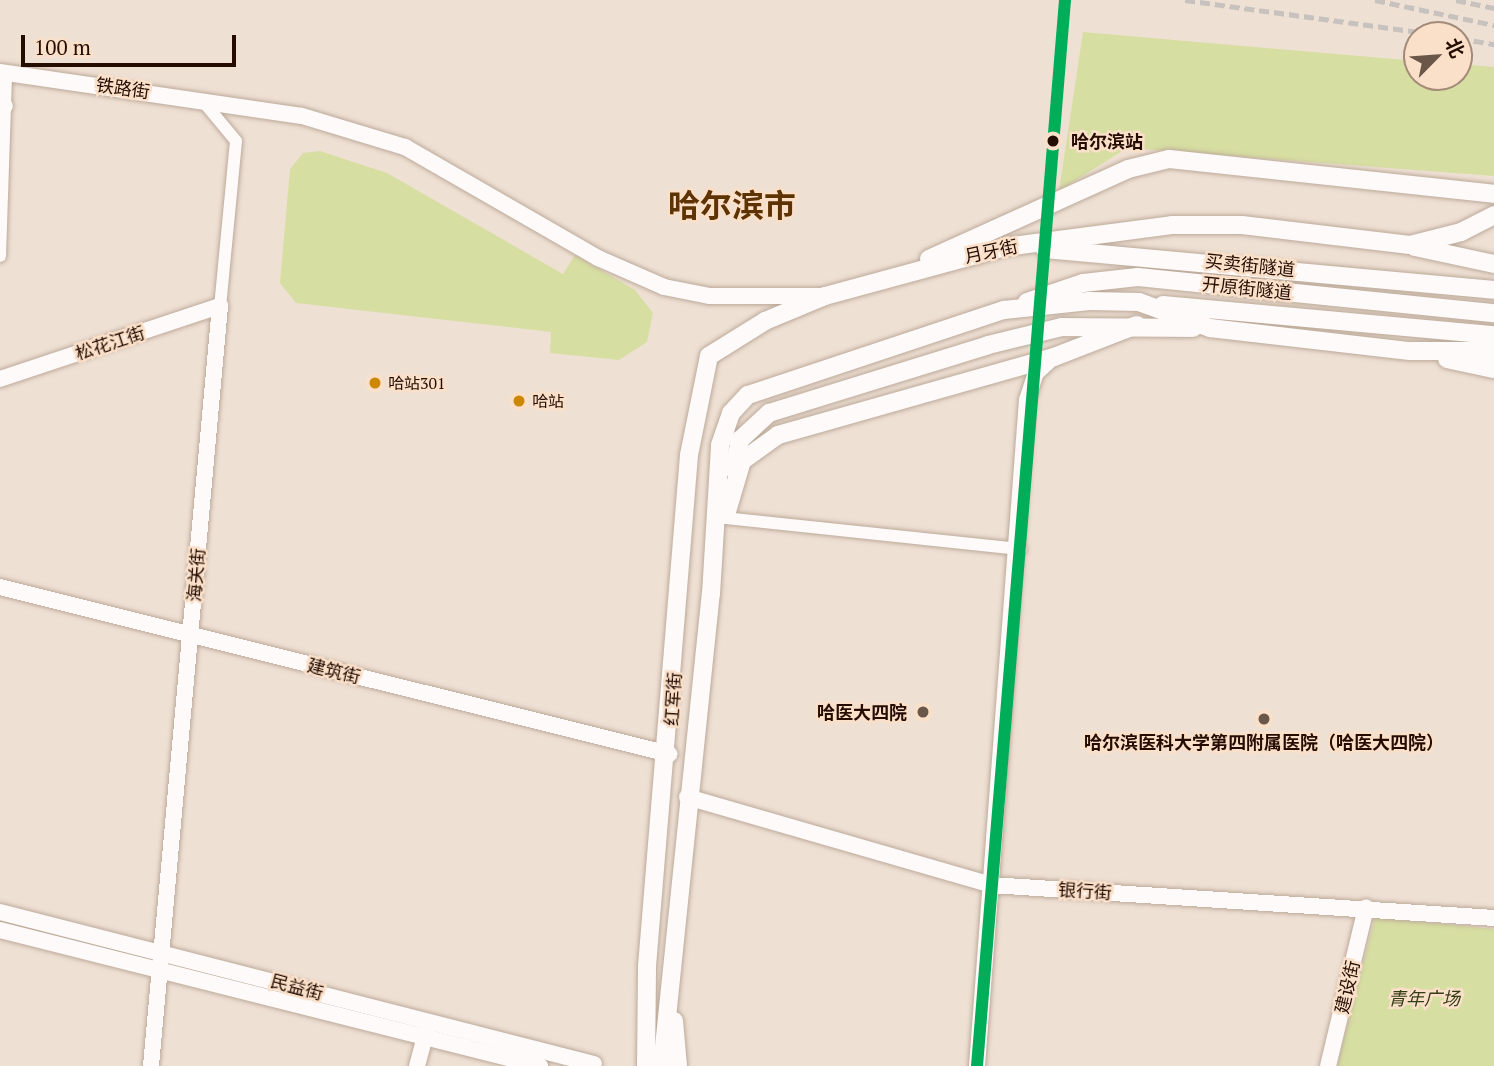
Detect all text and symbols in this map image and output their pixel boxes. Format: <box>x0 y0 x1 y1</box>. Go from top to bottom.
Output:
scale bar <box>24 21 240 65</box>
north arrow <box>1403 21 1473 91</box>
text: 100 m <box>34 33 91 61</box>
text: 北 <box>1440 34 1471 62</box>
street label: 铁路街 <box>95 74 151 102</box>
marker: 哈尔滨站 <box>1041 129 1065 153</box>
place label: 哈尔滨站 <box>1071 130 1143 152</box>
district label: 哈尔滨市 <box>668 186 796 224</box>
street label: 月牙街 <box>962 235 1020 267</box>
street label: 买卖街隧道 <box>1204 250 1296 280</box>
street label: 开原街隧道 <box>1201 273 1293 303</box>
street label: 松花江街 <box>72 322 148 364</box>
place label: 哈站301 <box>388 373 446 393</box>
marker: 哈站301 <box>368 376 382 390</box>
place label: 哈站 <box>532 391 564 411</box>
marker: 哈站 <box>512 394 526 408</box>
street label: 海关街 <box>183 547 209 603</box>
street label: 建筑街 <box>305 654 363 688</box>
street label: 红军街 <box>660 671 686 727</box>
place label: 哈医大四院 <box>817 701 907 723</box>
marker: 哈医大四院 <box>913 702 933 722</box>
marker: 哈尔滨医科大学第四附属医院（哈医大四院） <box>1254 709 1274 729</box>
place label: 哈尔滨医科大学第四附属医院（哈医大四院） <box>1084 731 1444 753</box>
street label: 银行街 <box>1057 878 1113 904</box>
street label: 建设街 <box>1330 958 1364 1016</box>
street label: 民益街 <box>268 970 326 1004</box>
park label: 青年广场 <box>1388 987 1460 1009</box>

